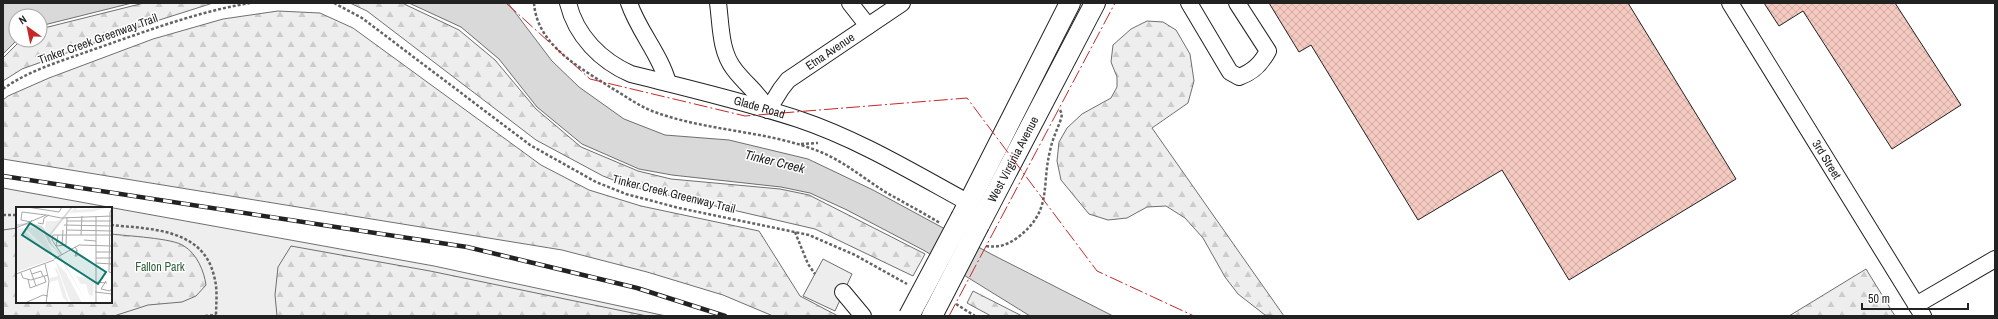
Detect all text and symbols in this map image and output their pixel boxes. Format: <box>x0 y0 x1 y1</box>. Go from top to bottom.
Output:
north arrow <box>8 8 48 48</box>
street label: Tinker Creek Greenway Trail <box>36 10 160 68</box>
text: N <box>16 12 29 27</box>
street label: Etna Avenue <box>803 29 858 74</box>
street label: Glade Road <box>732 92 787 122</box>
street label: West Virginia Avenue <box>984 114 1042 205</box>
street label: 3rd Street <box>1808 137 1845 182</box>
water label: Tinker Creek <box>743 146 807 177</box>
street label: Tinker Creek Greenway Trail <box>611 171 737 217</box>
inset map <box>16 207 112 303</box>
park label: Fallon Park <box>135 259 185 275</box>
scale bar <box>1862 285 1968 311</box>
text: 50 m <box>1868 291 1890 307</box>

